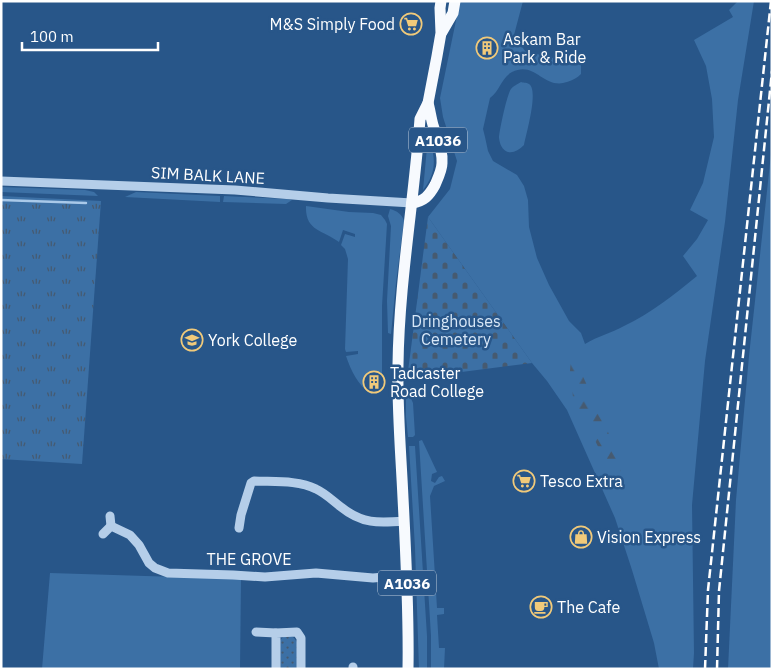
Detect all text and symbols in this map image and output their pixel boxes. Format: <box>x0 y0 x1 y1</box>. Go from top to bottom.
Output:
supermarket icon: M&S Simply Food <box>399 12 423 36</box>
place label: M&S Simply Food <box>270 14 395 34</box>
scale bar <box>22 20 159 52</box>
text: 100 m <box>30 27 74 46</box>
place label: Askam Bar Park & Ride <box>503 29 587 67</box>
building icon: Askam Bar Park & Ride <box>475 36 499 60</box>
road number: A1036 <box>409 128 467 152</box>
street label: SIM BALK LANE <box>150 162 266 188</box>
park label: Dringhouses Cemetery <box>411 311 501 349</box>
school or university icon: York College <box>180 328 204 352</box>
place label: York College <box>208 330 297 350</box>
place label: Tadcaster Road College <box>390 363 484 401</box>
building icon: Tadcaster Road College <box>362 370 386 394</box>
supermarket icon: Tesco Extra <box>512 469 536 493</box>
place label: Tesco Extra <box>540 471 623 491</box>
shop icon: Vision Express <box>569 525 593 549</box>
place label: Vision Express <box>597 527 701 547</box>
street label: THE GROVE <box>207 549 291 569</box>
road number: A1036 <box>378 570 436 596</box>
cafe icon: The Cafe <box>529 595 553 619</box>
place label: The Cafe <box>557 597 620 617</box>

